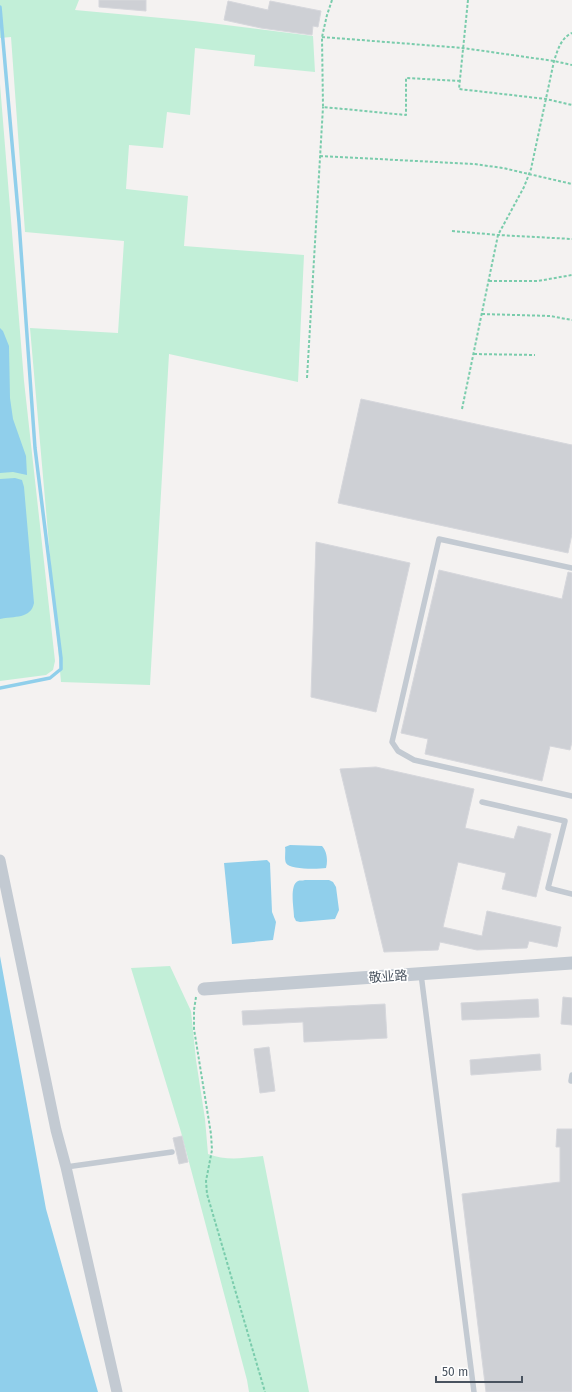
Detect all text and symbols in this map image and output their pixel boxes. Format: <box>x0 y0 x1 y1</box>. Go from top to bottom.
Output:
street label: 敬业路 <box>368 968 408 985</box>
scale bar <box>436 1358 522 1384</box>
text: 50 m <box>442 1365 468 1379</box>

